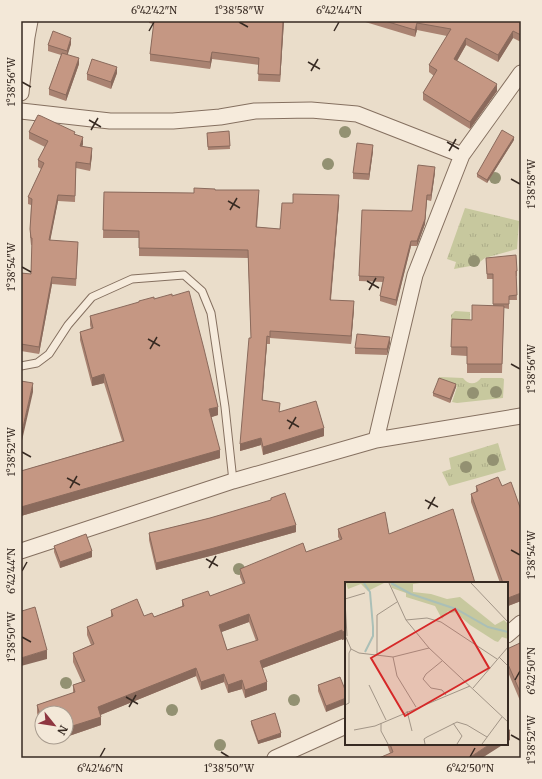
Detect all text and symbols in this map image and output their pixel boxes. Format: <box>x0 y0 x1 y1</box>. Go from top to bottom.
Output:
text: 6°42'42"N <box>131 4 177 17</box>
text: 1°38'58"W <box>214 4 265 17</box>
text: 6°42'44"N <box>316 4 362 17</box>
text: 1°38'56"W <box>5 57 18 106</box>
text: 1°38'58"W <box>525 158 538 209</box>
text: 1°38'54"W <box>5 242 18 291</box>
text: 1°38'56"W <box>525 344 538 393</box>
text: 1°38'52"W <box>5 427 18 476</box>
text: 1°38'54"W <box>525 530 538 579</box>
text: 6°42'44"N <box>5 548 18 594</box>
inset map <box>345 582 508 745</box>
text: 1°38'50"W <box>5 611 18 662</box>
text: 6°42'50"N <box>525 647 538 695</box>
north arrow <box>34 705 74 745</box>
text: 1°38'52"W <box>525 715 538 764</box>
text: N <box>54 723 71 738</box>
text: 6°42'46"N <box>77 762 123 775</box>
text: 1°38'50"W <box>204 762 255 775</box>
text: 6°42'50"N <box>446 762 494 775</box>

